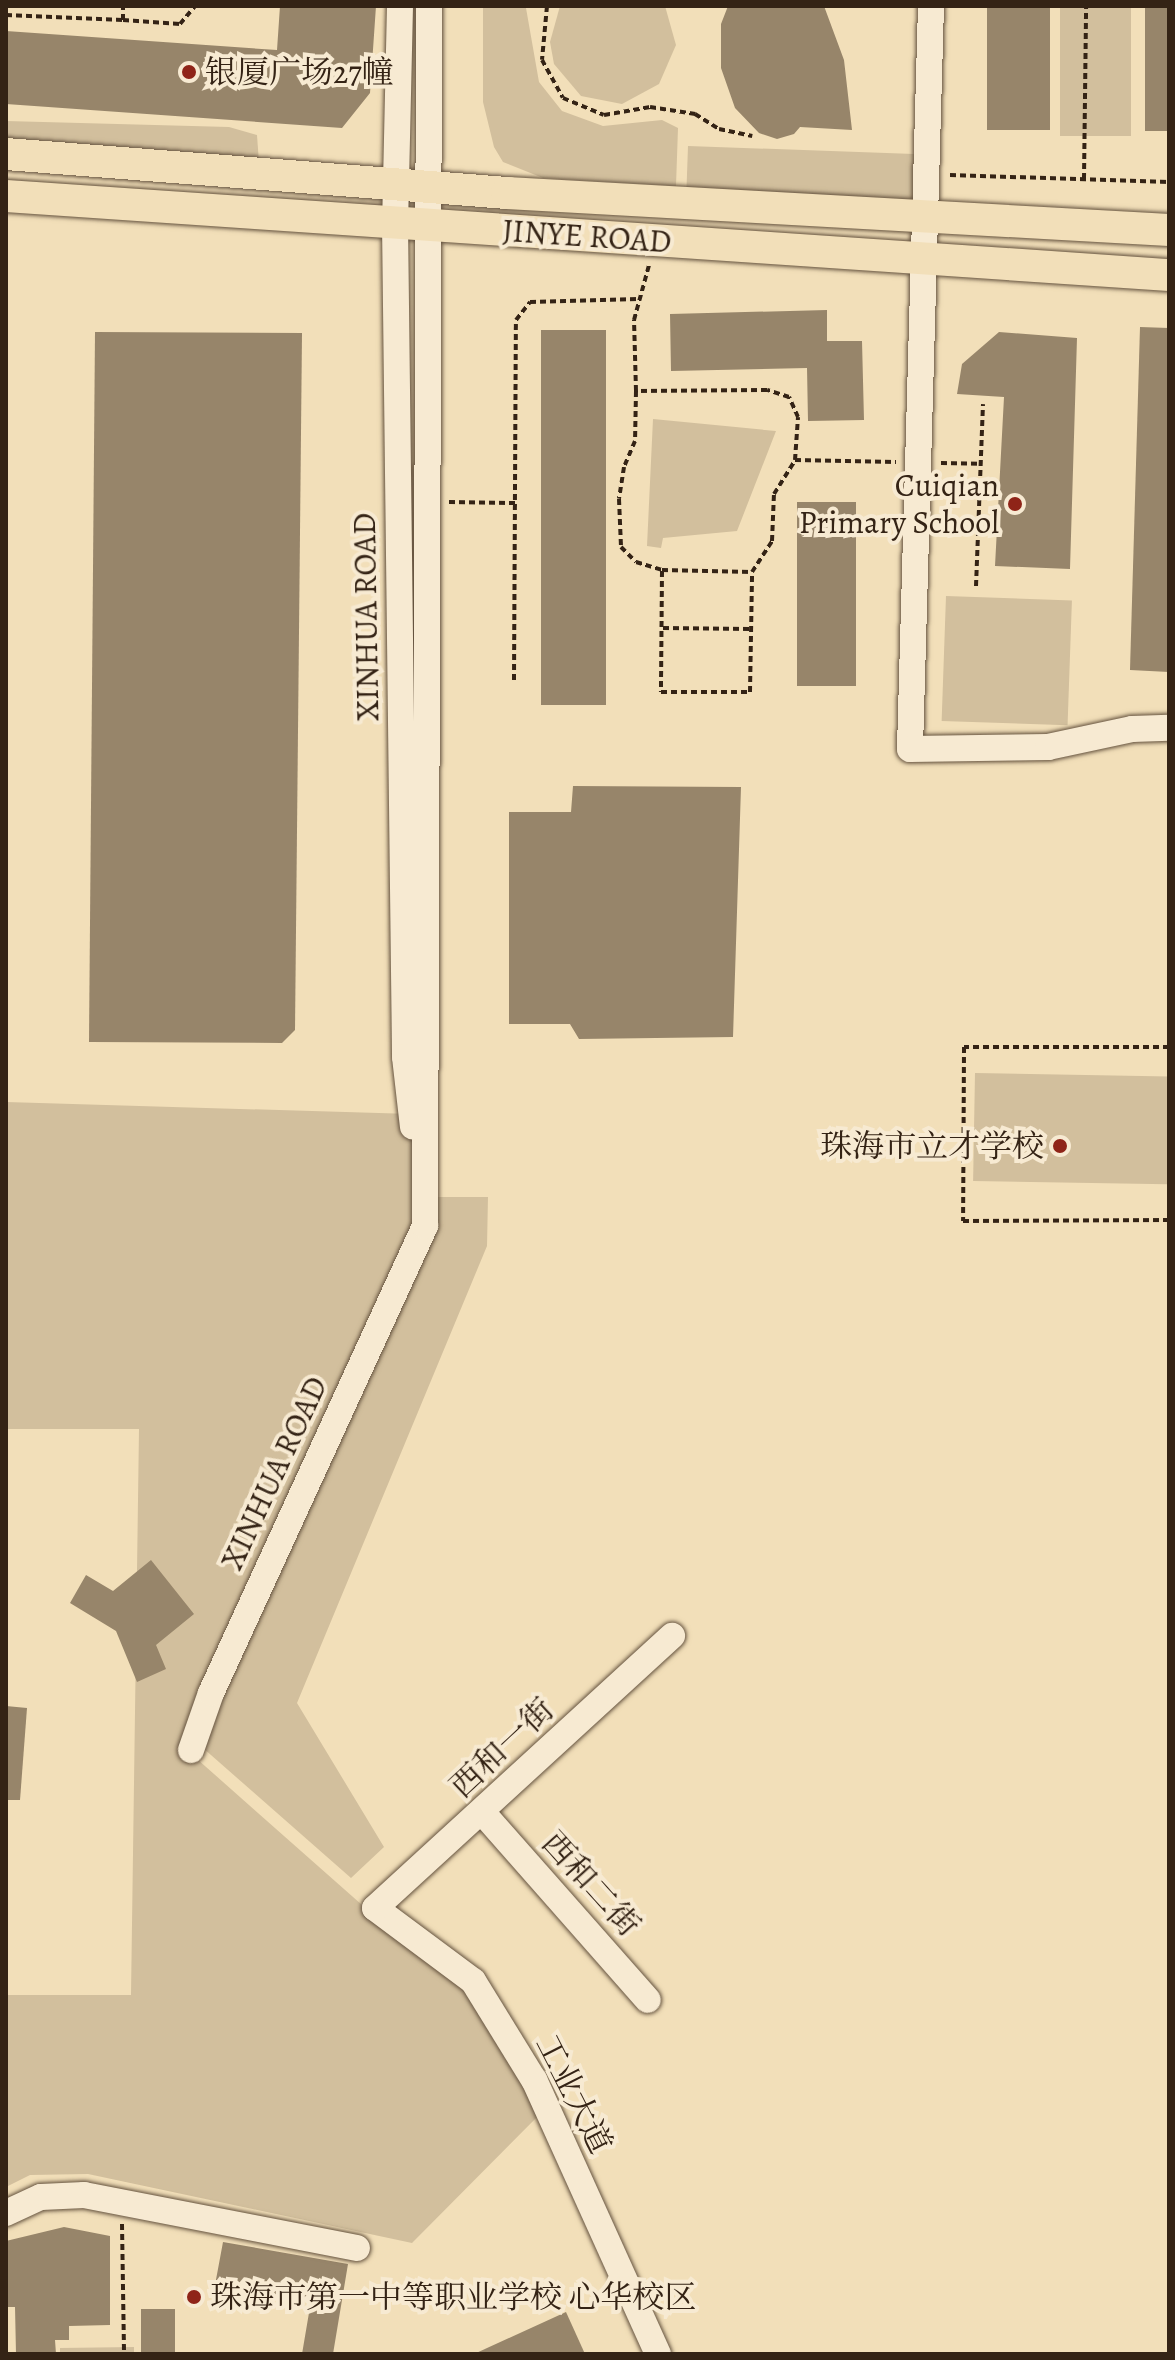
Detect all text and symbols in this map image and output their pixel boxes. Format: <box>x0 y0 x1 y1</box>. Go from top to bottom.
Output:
place label: 银厦广场27幢 <box>205 53 394 91</box>
marker: 银厦广场27幢 <box>180 63 198 81</box>
street label: JINYE ROAD <box>501 211 673 261</box>
place label: Cuiqian Primary School <box>799 467 999 542</box>
marker: Cuiqian Primary School <box>1006 495 1024 513</box>
street label: XINHUA ROAD <box>345 512 387 722</box>
place label: 珠海市立才学校 <box>820 1127 1044 1165</box>
marker: 珠海市立才学校 <box>1051 1137 1069 1155</box>
street label: XINHUA ROAD <box>213 1370 335 1576</box>
street label: 西和一街 <box>442 1690 562 1806</box>
street label: 西和二街 <box>534 1824 648 1944</box>
street label: 工业大道 <box>528 2028 620 2160</box>
place label: 珠海市第一中等职业学校 心华校区 <box>210 2278 696 2316</box>
marker: 珠海市第一中等职业学校 心华校区 <box>185 2288 203 2306</box>

